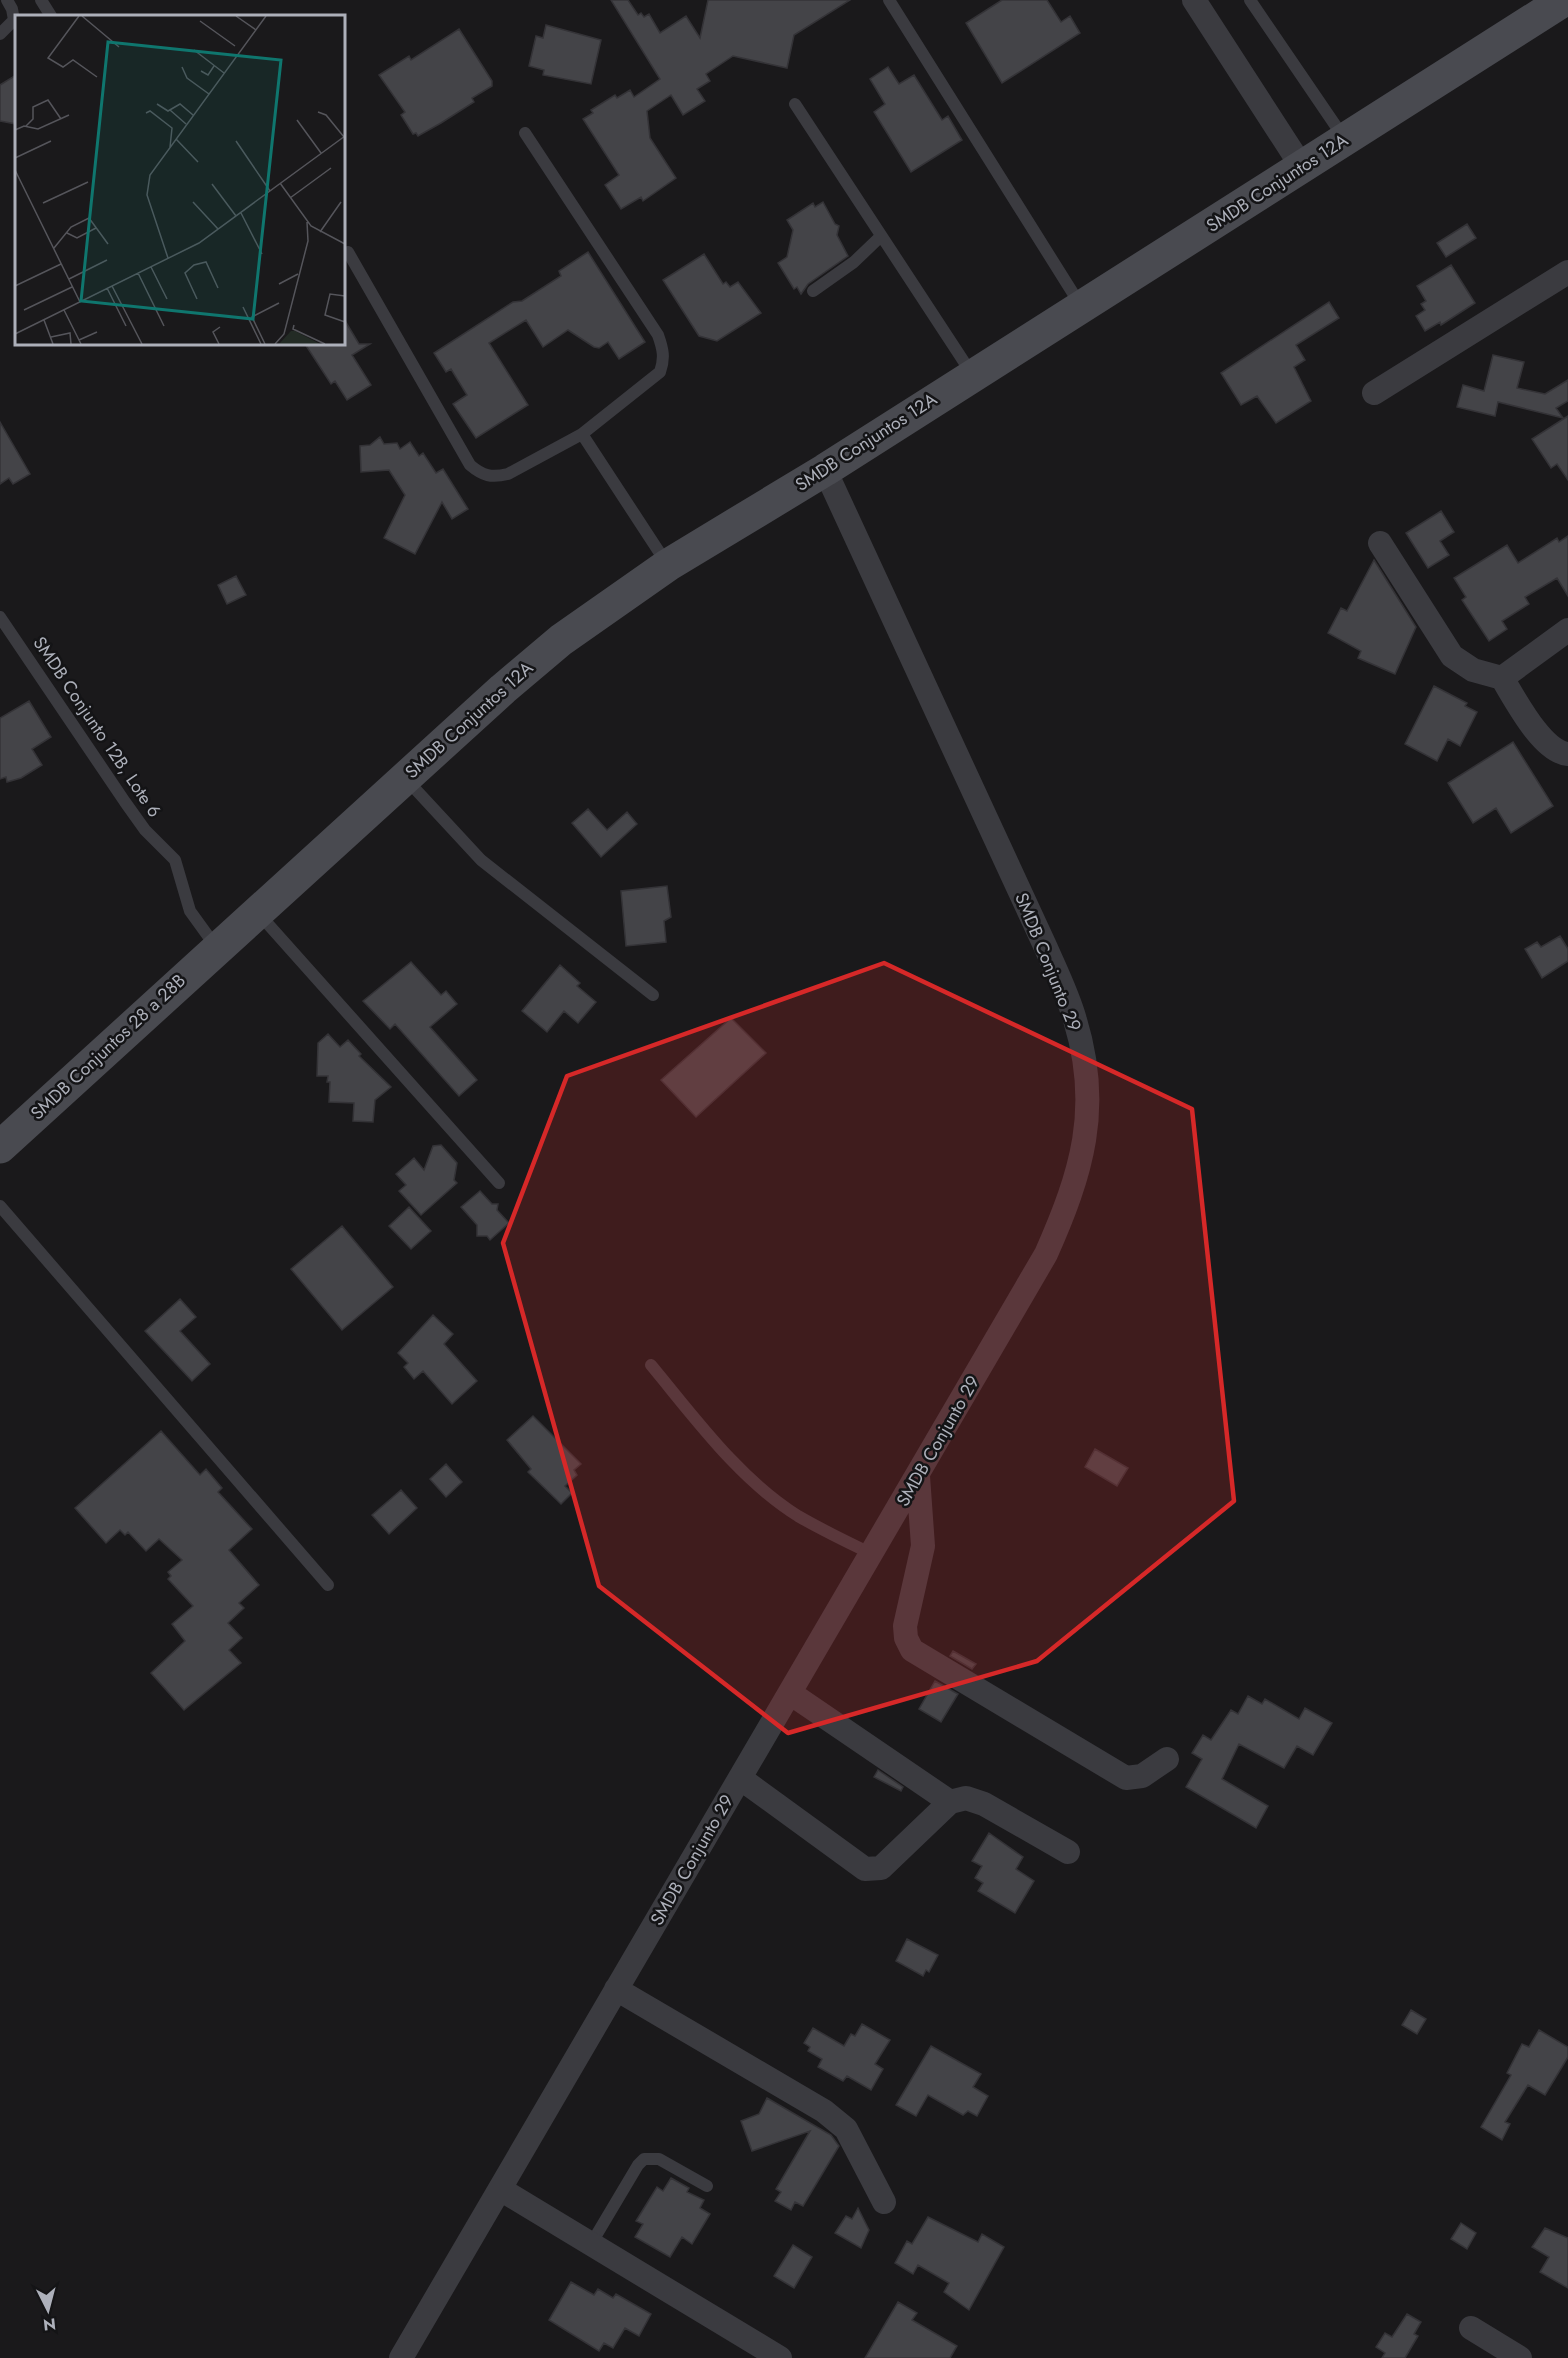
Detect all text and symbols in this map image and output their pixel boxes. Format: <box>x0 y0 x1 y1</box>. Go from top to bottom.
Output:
inset map <box>15 15 345 345</box>
street label: SMDB Conjuntos 12A <box>1201 127 1353 239</box>
street label: SMDB Conjuntos 12A <box>790 386 942 498</box>
street label: SMDB Conjunto 12B, Lote 6 <box>27 631 167 823</box>
street label: SMDB Conjuntos 12A <box>399 655 539 785</box>
street label: SMDB Conjunto 29 <box>1008 889 1088 1035</box>
street label: SMDB Conjuntos 28 a 28B <box>25 968 191 1126</box>
street label: SMDB Conjunto 29 <box>890 1371 986 1511</box>
street label: SMDB Conjunto 29 <box>644 1790 740 1930</box>
north arrow <box>18 2280 78 2340</box>
text: N <box>42 2312 57 2337</box>

